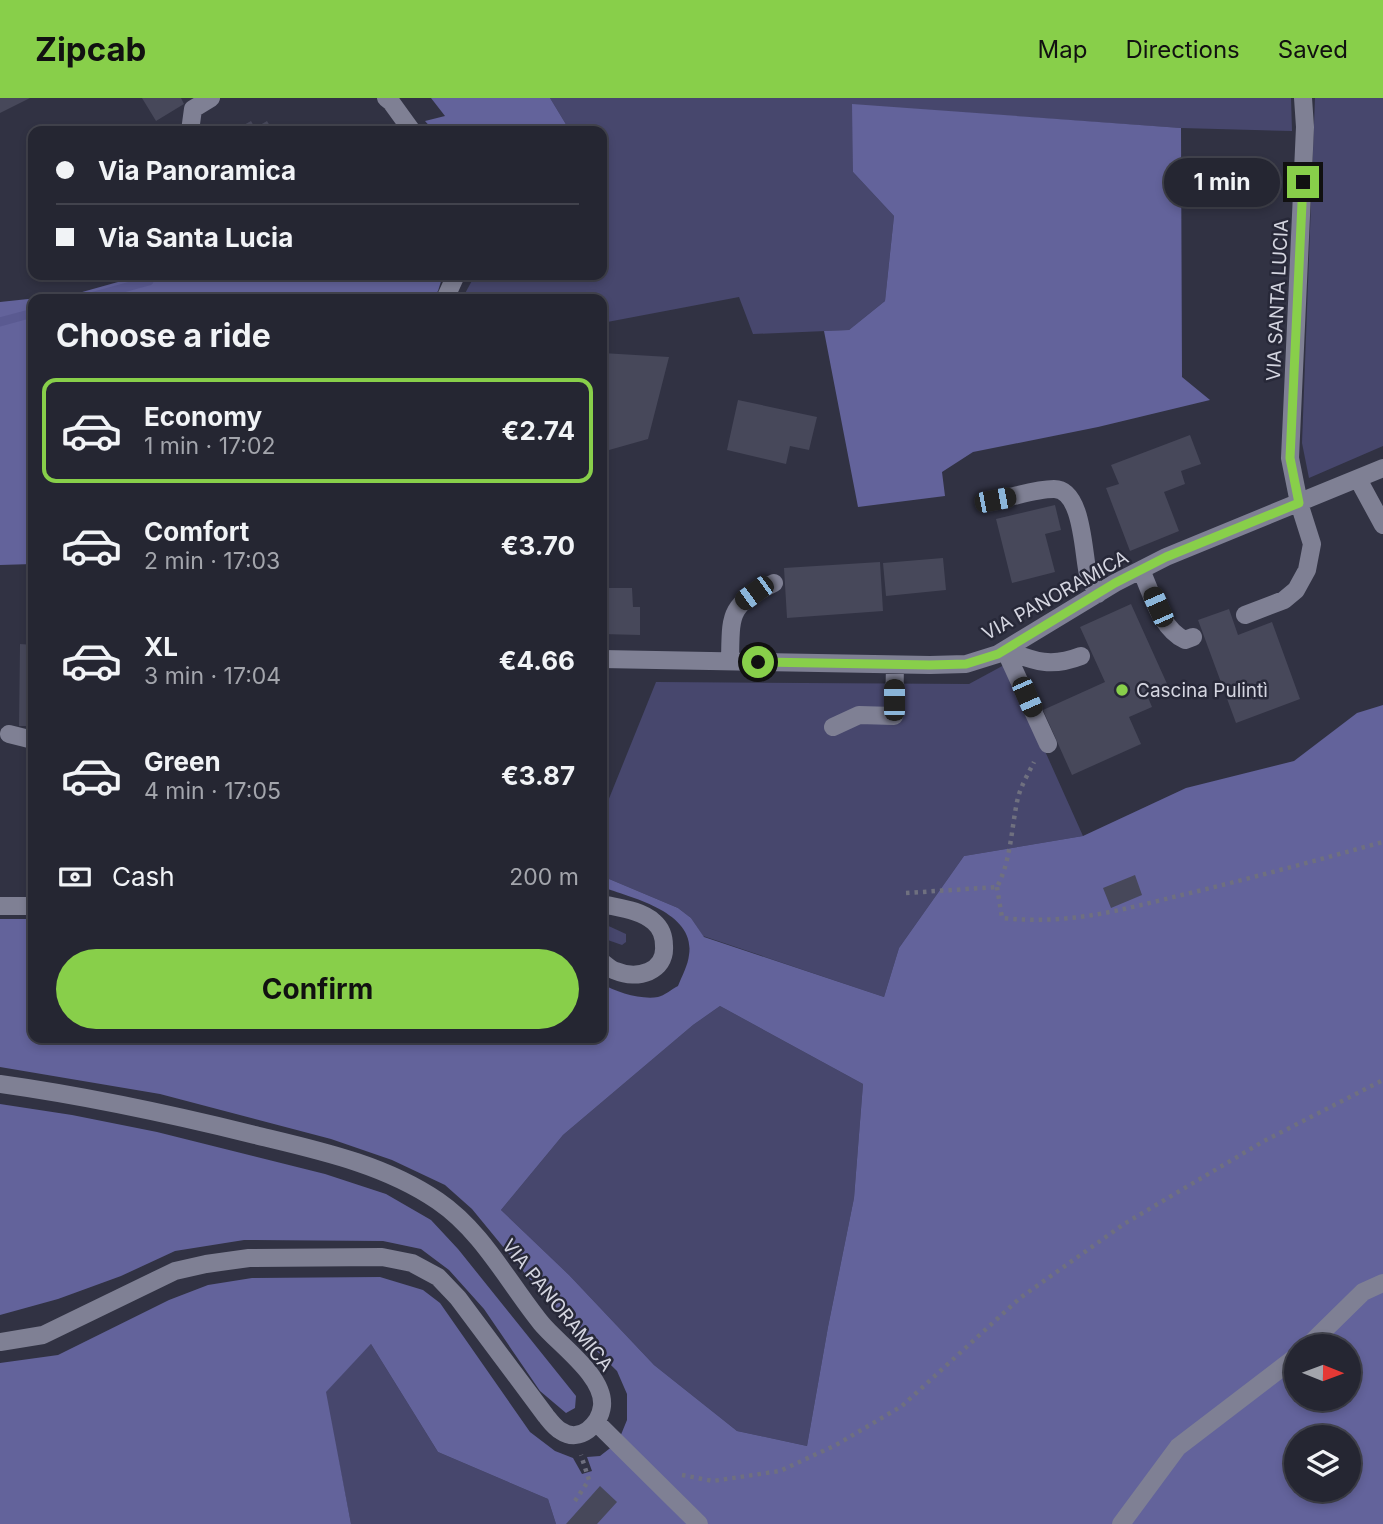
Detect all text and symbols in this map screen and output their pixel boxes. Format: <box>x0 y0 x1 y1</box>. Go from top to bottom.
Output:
text: Zipcab <box>35 29 146 69</box>
text: Map <box>1038 35 1087 64</box>
text: Directions <box>1125 35 1240 64</box>
text: Saved <box>1278 35 1348 64</box>
text: Via Panoramica <box>98 155 296 186</box>
callout: 1 min <box>1163 158 1278 206</box>
route end <box>1287 166 1319 198</box>
text: 1 min <box>1194 168 1250 196</box>
street label: VIA SANTA LUCIA <box>1262 218 1293 382</box>
text: Via Santa Lucia <box>98 222 293 253</box>
text: Choose a ride <box>56 316 271 355</box>
icon: car <box>60 399 123 462</box>
text: Economy <box>144 401 262 432</box>
text: €2.74 <box>502 415 575 446</box>
text: 1 min · 17:02 <box>144 432 275 460</box>
car <box>973 486 1018 514</box>
icon: car <box>60 514 123 577</box>
text: Comfort <box>144 516 249 547</box>
text: €3.70 <box>501 530 575 561</box>
street label: VIA PANORAMICA <box>978 546 1132 645</box>
text: 2 min · 17:03 <box>144 547 280 575</box>
car <box>731 572 778 614</box>
car <box>1140 584 1177 630</box>
icon: car <box>60 629 123 692</box>
text: XL <box>144 631 178 662</box>
text: €4.66 <box>499 645 575 676</box>
route start <box>742 646 774 678</box>
text: 3 min · 17:04 <box>144 662 281 690</box>
car <box>1009 674 1046 720</box>
car <box>884 679 905 721</box>
place label: Cascina Pulintì <box>1136 679 1268 702</box>
marker: Cascina Pulintì <box>1114 682 1130 698</box>
icon: car <box>60 744 123 807</box>
text: Green <box>144 746 221 777</box>
text: €3.87 <box>501 760 575 791</box>
text: 4 min · 17:05 <box>144 777 281 805</box>
icon: cash <box>56 858 94 896</box>
text: Cash <box>112 861 175 892</box>
text: 200 m <box>509 863 579 891</box>
button: Confirm <box>56 949 579 1029</box>
street label: VIA PANORAMICA <box>497 1235 618 1376</box>
north arrow <box>1284 1334 1362 1410</box>
map controls <box>1284 1334 1361 1502</box>
button: layers <box>1284 1425 1361 1502</box>

